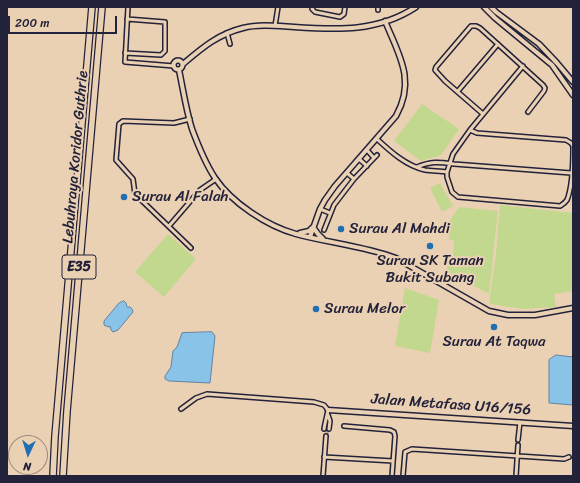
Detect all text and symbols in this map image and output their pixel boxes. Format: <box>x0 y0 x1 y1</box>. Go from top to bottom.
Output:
scale bar <box>10 8 119 34</box>
text: 200 m <box>15 12 49 34</box>
street label: Lebuhraya Koridor Guthrie <box>59 70 93 244</box>
place label: Surau Al Falah <box>132 188 228 206</box>
marker: Surau Al Falah <box>119 192 129 202</box>
place label: Surau Al Mahdi <box>349 220 450 238</box>
marker: Surau Al Mahdi <box>336 224 346 234</box>
marker: Surau SK Taman Bukit Subang <box>425 241 435 251</box>
place label: Surau SK Taman Bukit Subang <box>376 252 484 287</box>
road number: E35 <box>62 255 96 279</box>
place label: Surau Melor <box>324 300 405 318</box>
marker: Surau Melor <box>311 304 321 314</box>
marker: Surau At Taqwa <box>489 322 499 332</box>
place label: Surau At Taqwa <box>442 333 546 351</box>
street label: Jalan Metafasa U16/156 <box>370 390 532 420</box>
north arrow <box>8 435 48 475</box>
text: N <box>23 457 32 476</box>

